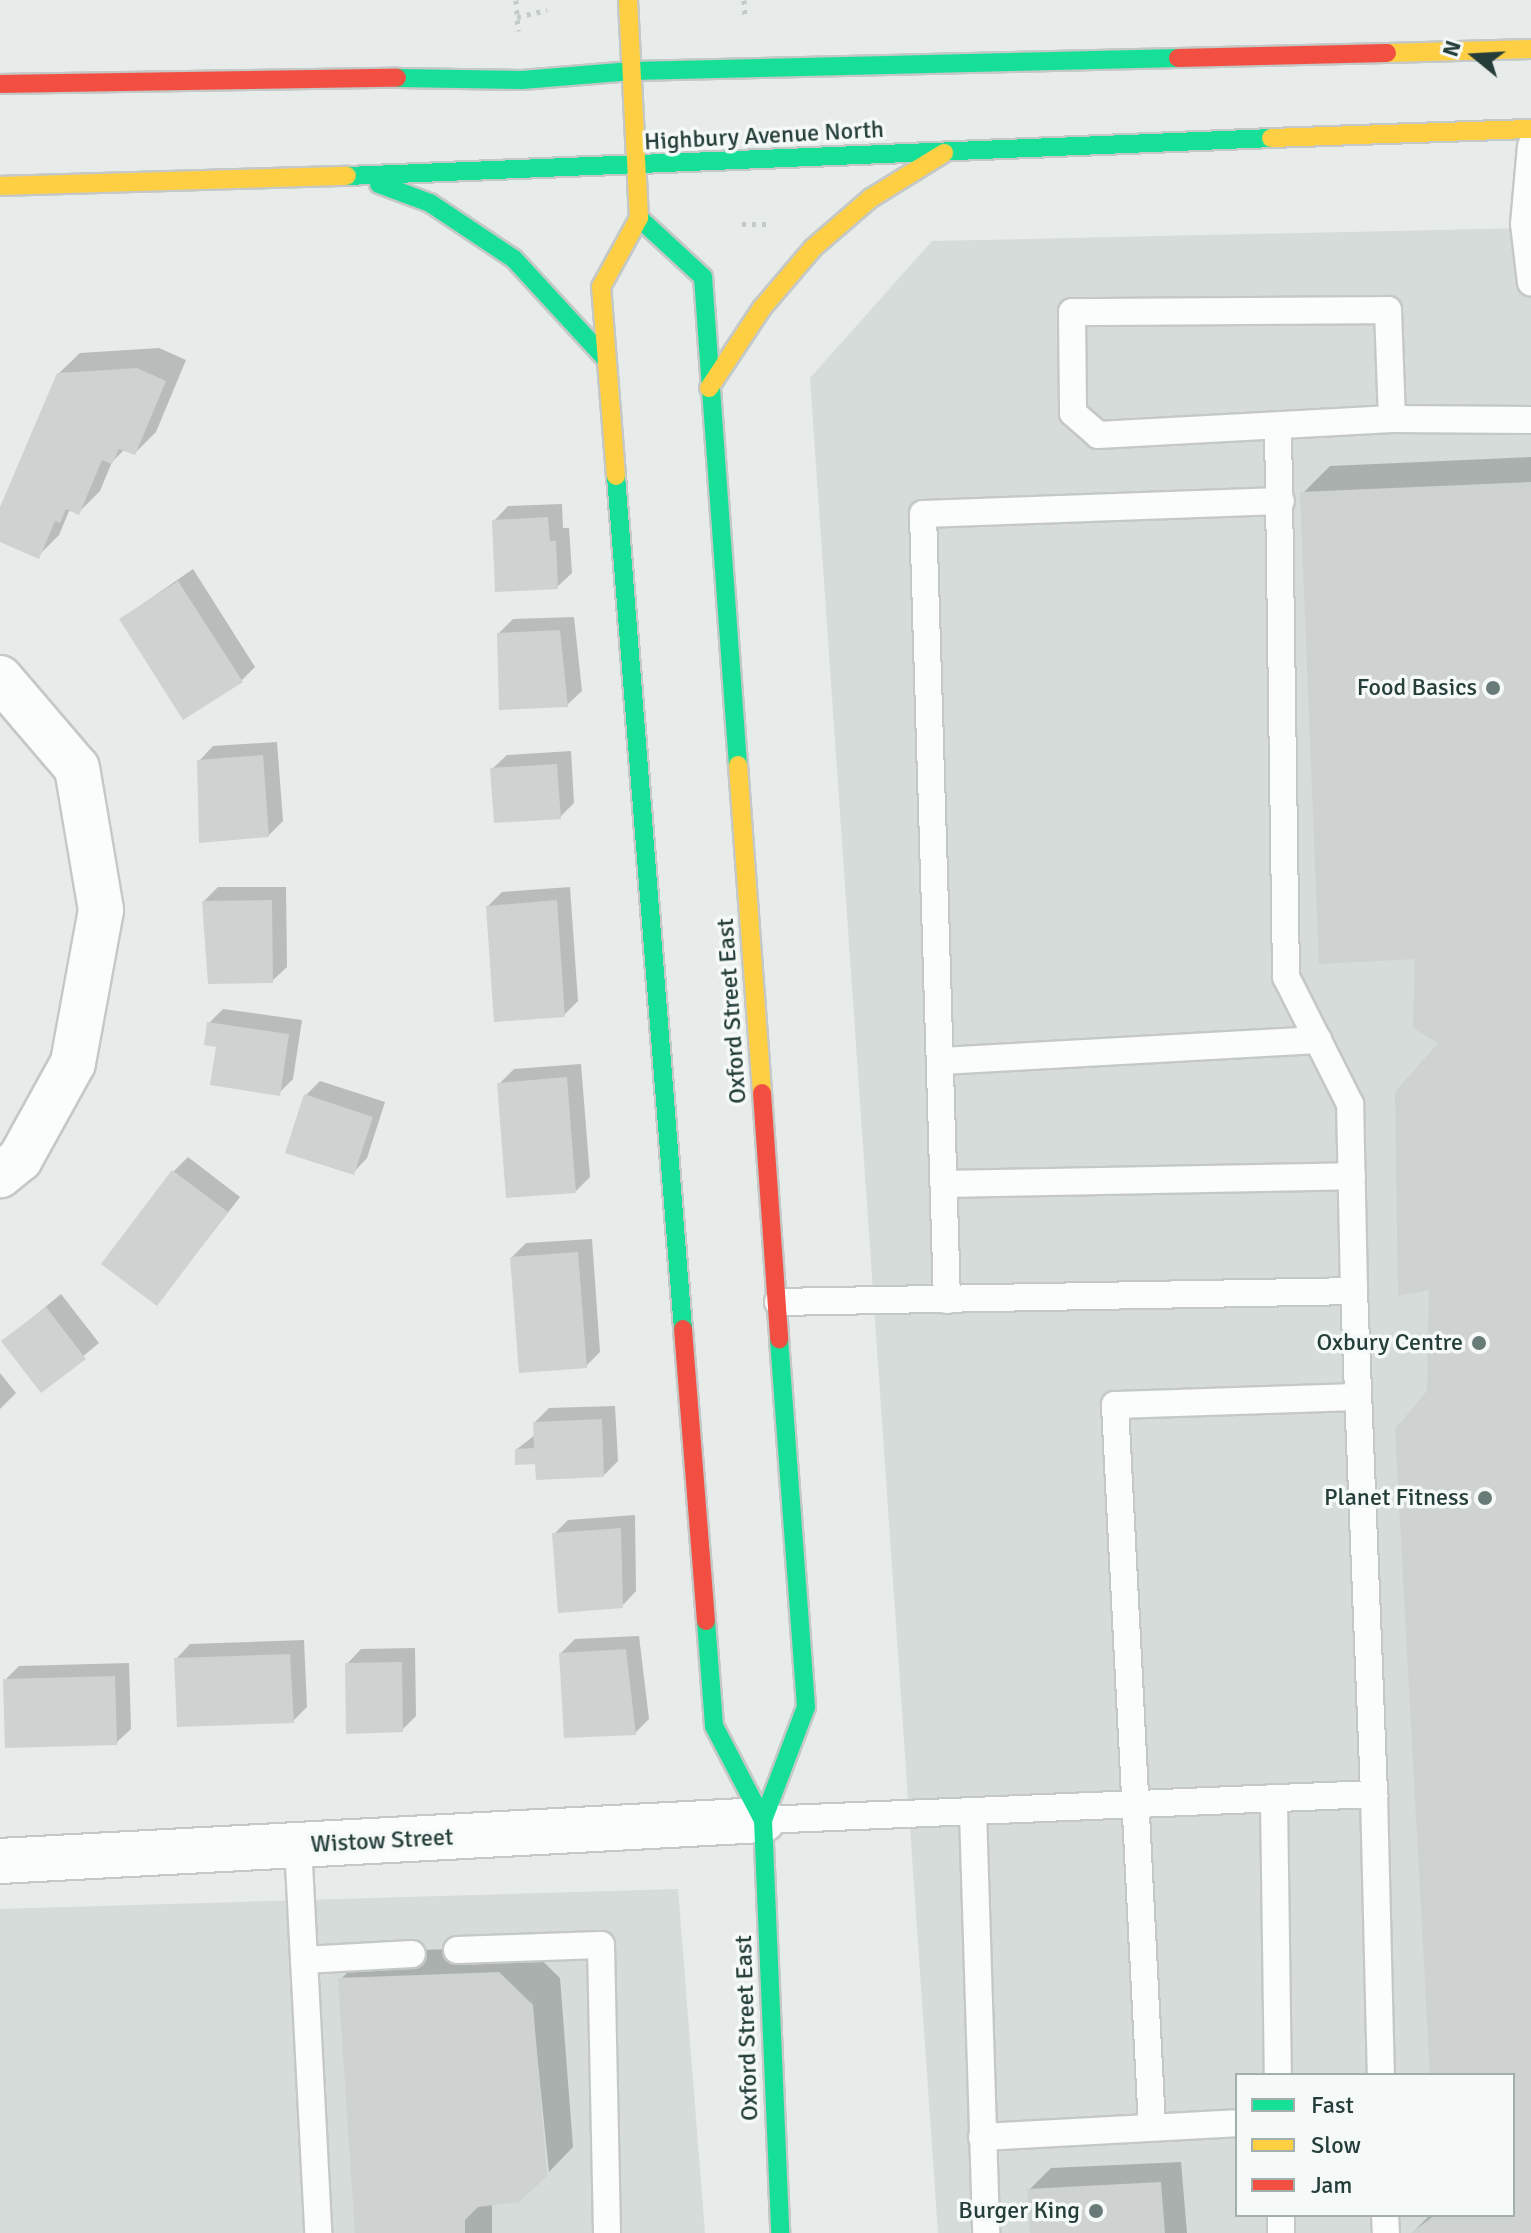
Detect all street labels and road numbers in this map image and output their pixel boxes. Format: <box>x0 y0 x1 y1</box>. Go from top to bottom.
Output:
street label: Highbury Avenue North <box>643 115 885 157</box>
street label: Oxford Street East <box>711 917 753 1105</box>
street label: Wistow Street <box>310 1823 454 1859</box>
street label: Oxford Street East <box>729 1935 765 2121</box>

